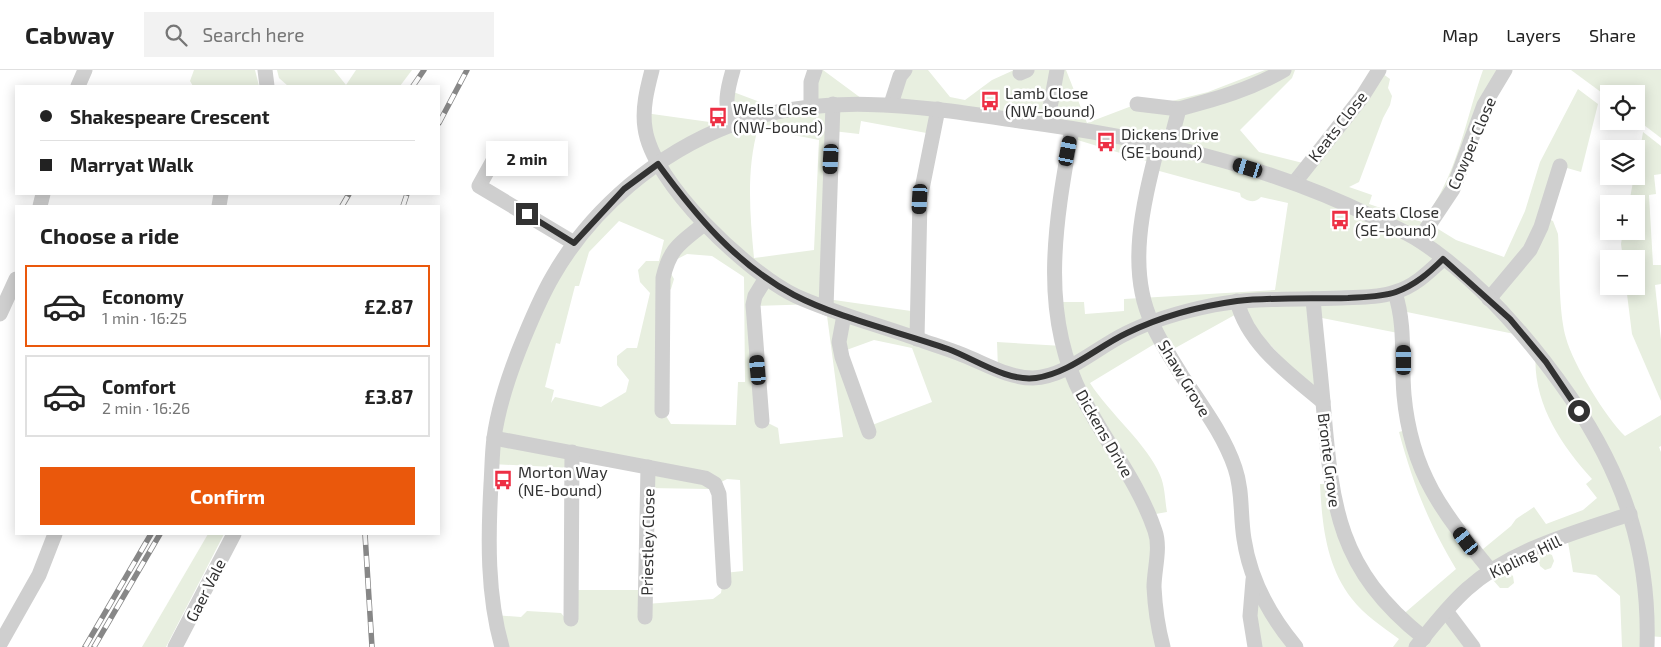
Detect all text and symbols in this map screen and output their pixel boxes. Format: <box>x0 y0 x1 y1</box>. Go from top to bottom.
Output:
search box <box>144 12 494 57</box>
text: Cabway <box>25 20 114 49</box>
icon: search <box>162 21 190 49</box>
text: Search here <box>202 23 304 46</box>
text: Map <box>1442 24 1478 46</box>
text: Layers <box>1506 24 1561 46</box>
text: Share <box>1589 24 1636 46</box>
place label: Lamb Close (NW-bound) <box>1005 83 1095 120</box>
map controls <box>1600 85 1645 295</box>
button: locate <box>1600 85 1645 130</box>
street label: Keats Close <box>1304 87 1370 165</box>
bus stop icon: Lamb Close (NW-bound) <box>979 90 1001 112</box>
street label: Cowper Close <box>1443 94 1499 192</box>
place label: Wells Close (NW-bound) <box>733 99 823 136</box>
text: Shakespeare Crescent <box>70 105 270 128</box>
bus stop icon: Wells Close (NW-bound) <box>707 106 729 128</box>
place label: Dickens Drive (SE-bound) <box>1121 124 1219 161</box>
bus stop icon: Dickens Drive (SE-bound) <box>1095 131 1117 153</box>
car <box>1057 135 1078 167</box>
button: layers <box>1600 140 1645 185</box>
callout: 2 min <box>486 142 568 176</box>
car <box>822 144 839 174</box>
text: 2 min <box>507 149 547 168</box>
text: Marryat Walk <box>70 153 194 176</box>
car <box>1231 156 1264 180</box>
car <box>911 184 928 214</box>
button: + <box>1600 195 1645 240</box>
place label: Keats Close (SE-bound) <box>1355 202 1439 239</box>
route end <box>516 203 538 225</box>
bus stop icon: Keats Close (SE-bound) <box>1329 209 1351 231</box>
text: Choose a ride <box>40 222 179 248</box>
button: − <box>1600 250 1645 295</box>
icon: car <box>42 284 87 329</box>
text: Economy <box>102 285 184 308</box>
text: £2.87 <box>364 295 413 318</box>
text: 1 min · 16:25 <box>102 308 187 327</box>
street label: Shaw Grove <box>1155 336 1215 420</box>
car <box>1396 345 1411 375</box>
car <box>749 354 766 386</box>
icon: car <box>42 374 87 419</box>
text: Comfort <box>102 375 176 398</box>
text: £3.87 <box>365 385 413 408</box>
street label: Dickens Drive <box>1072 386 1138 480</box>
text: 2 min · 16:26 <box>102 398 190 417</box>
route start <box>1568 400 1590 422</box>
street label: Bronte Grove <box>1315 412 1345 508</box>
place label: Morton Way (NE-bound) <box>518 462 608 499</box>
button: Confirm <box>40 467 415 525</box>
bus stop icon: Morton Way (NE-bound) <box>492 469 514 491</box>
street label: Priestley Close <box>637 488 657 596</box>
car <box>1450 525 1481 557</box>
street label: Kipling Hill <box>1486 530 1564 582</box>
street label: Gaer Vale <box>181 555 229 625</box>

